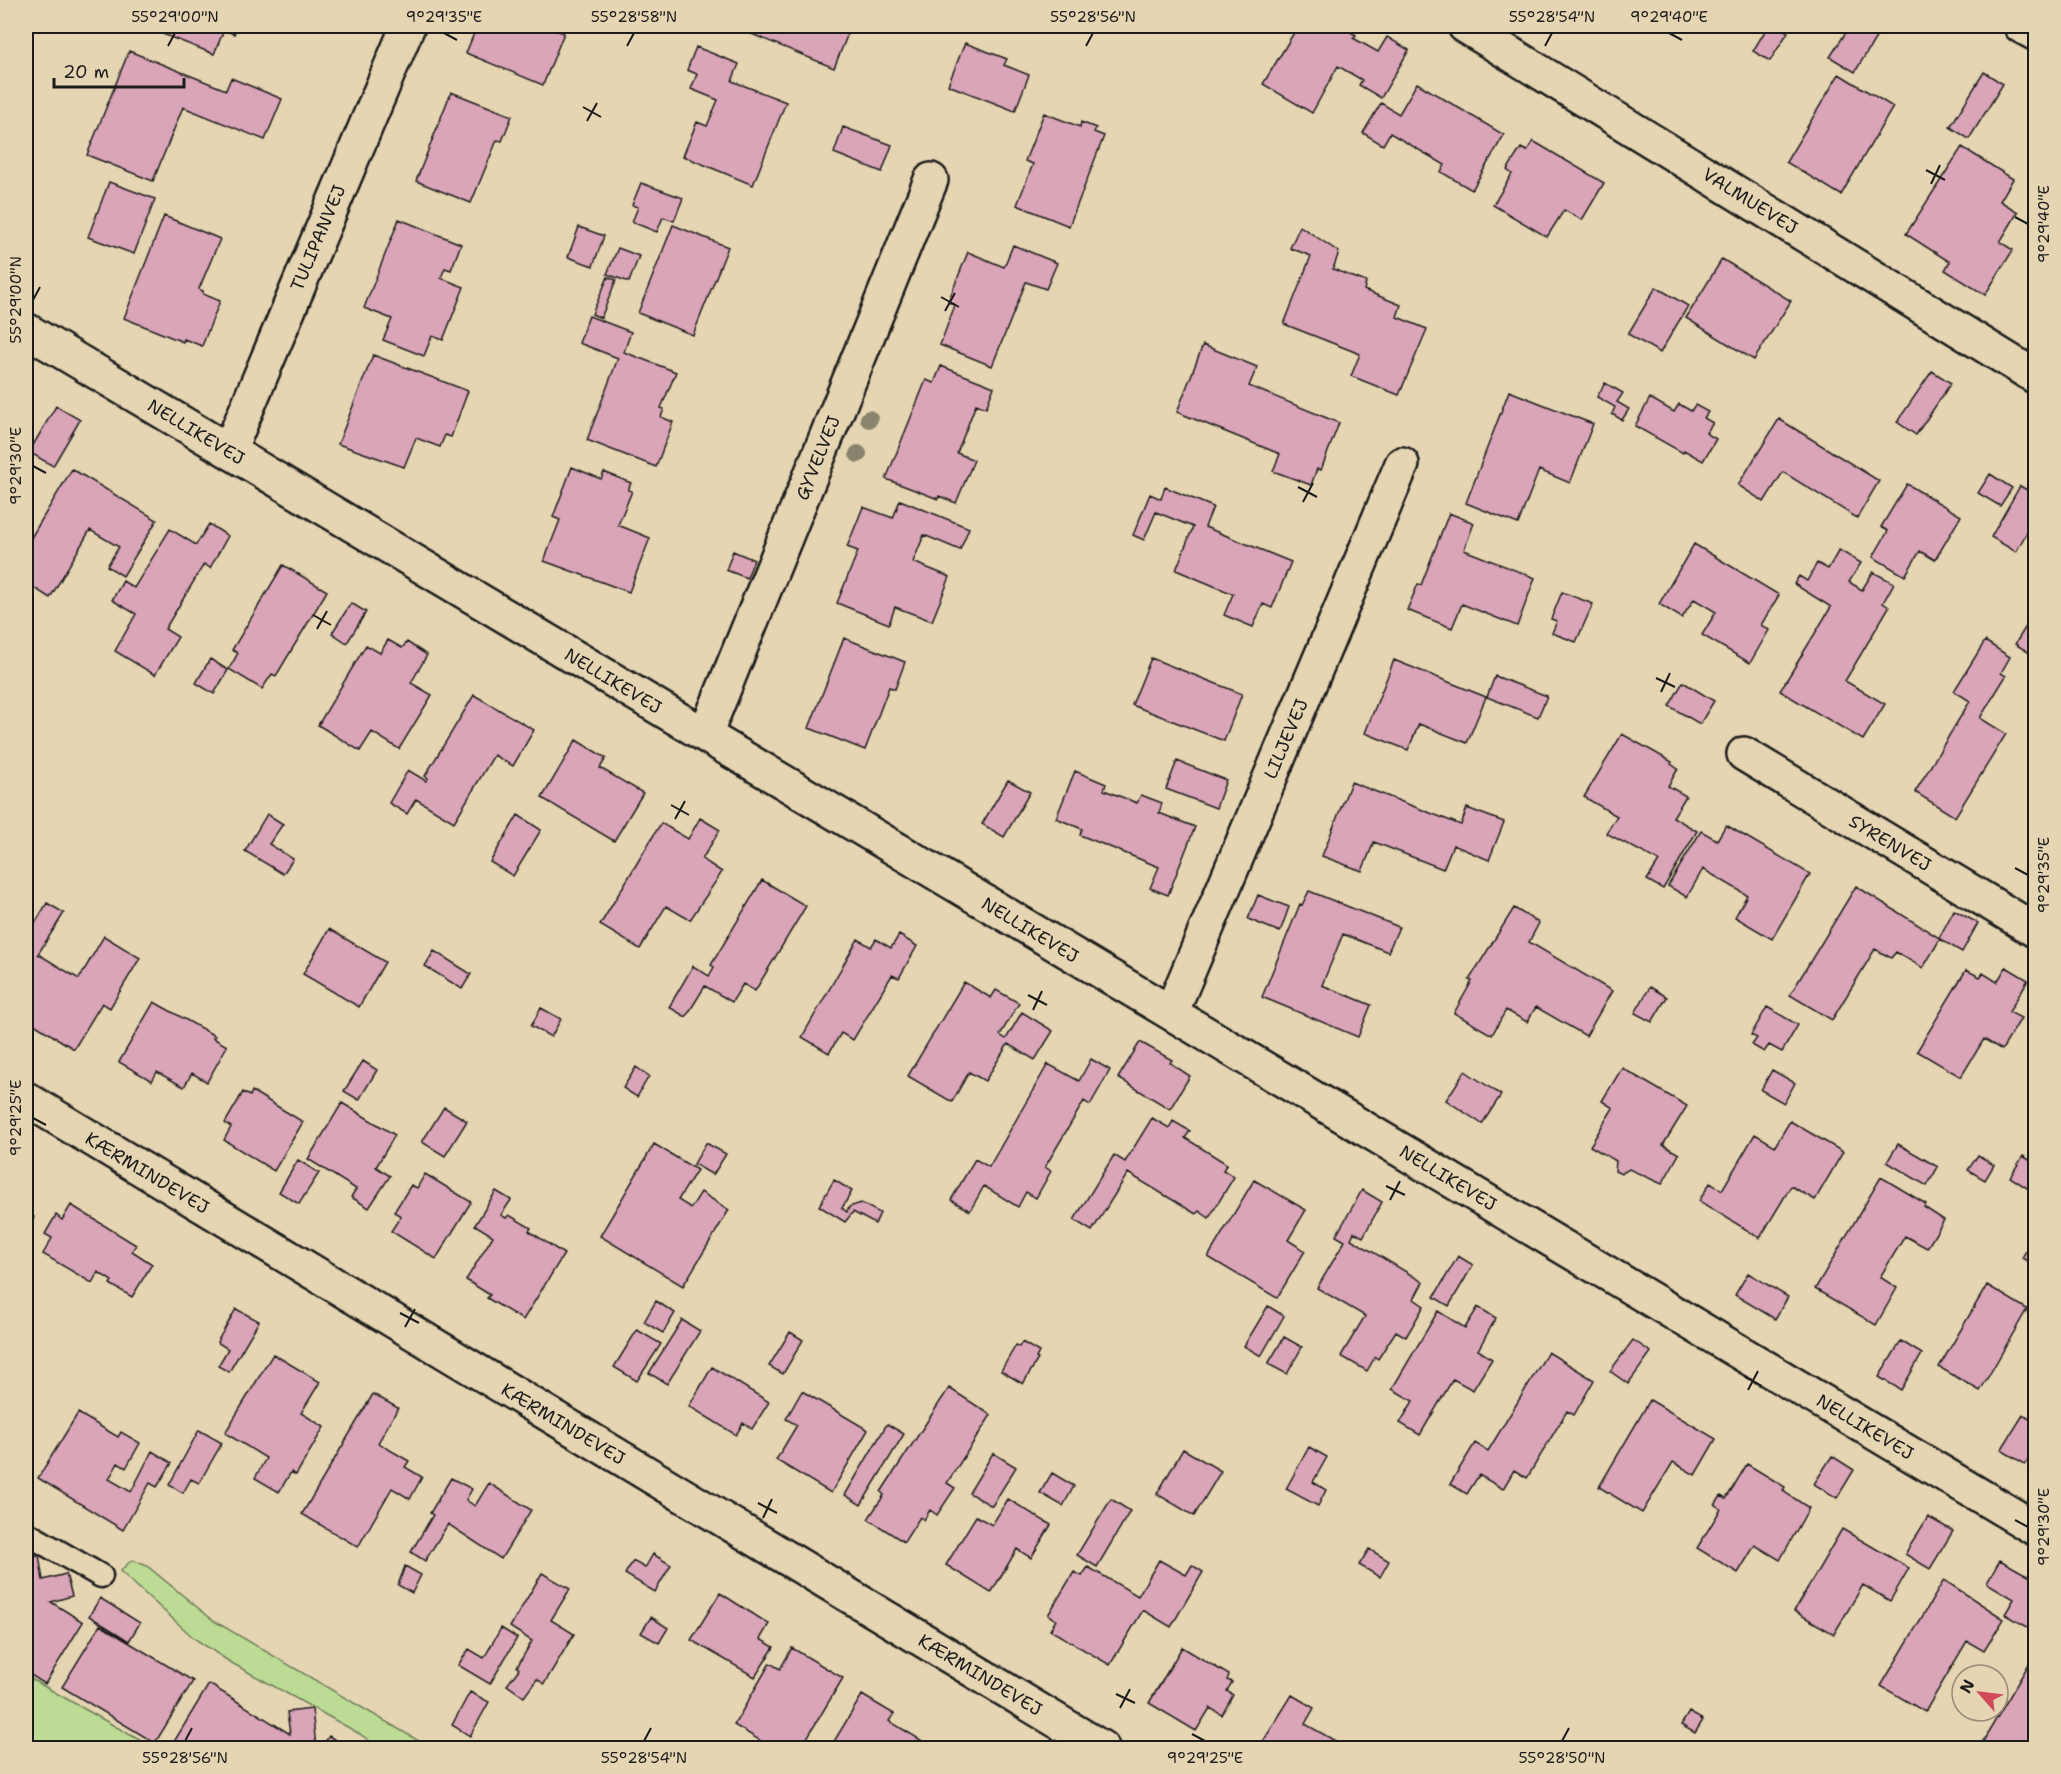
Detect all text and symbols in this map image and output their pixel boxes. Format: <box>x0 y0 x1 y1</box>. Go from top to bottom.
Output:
text: 55°29'00"N <box>131 7 219 27</box>
text: 9°29'35"E <box>406 7 482 27</box>
text: 55°28'58"N <box>591 7 677 27</box>
text: 55°28'56"N <box>1050 7 1136 27</box>
text: 55°28'54"N <box>1509 7 1595 27</box>
text: 9°29'40"E <box>1630 7 1708 27</box>
scale bar <box>54 51 184 89</box>
text: 20 m <box>63 60 109 84</box>
street label: VALMUEVEJ <box>1698 162 1802 240</box>
street label: TULIPANVEJ <box>285 181 351 295</box>
text: 9°29'40"E <box>2034 185 2054 263</box>
text: 55°29'00"N <box>6 256 26 344</box>
street label: NELLIKEVEJ <box>143 394 249 470</box>
street label: GYVELVEJ <box>790 412 846 504</box>
text: 9°29'30"E <box>6 427 26 505</box>
street label: NELLIKEVEJ <box>560 643 666 719</box>
street label: LILJEVEJ <box>1258 695 1314 783</box>
street label: SYRENVEJ <box>1844 809 1936 877</box>
text: 9°29'35"E <box>2034 837 2054 913</box>
street label: NELLIKEVEJ <box>977 892 1083 968</box>
text: 9°29'25"E <box>6 1080 26 1156</box>
street label: KÆRMINDEVEJ <box>81 1127 213 1219</box>
street label: NELLIKEVEJ <box>1395 1140 1501 1216</box>
street label: KÆRMINDEVEJ <box>497 1378 629 1470</box>
street label: NELLIKEVEJ <box>1812 1389 1918 1465</box>
text: 9°29'30"E <box>2034 1488 2054 1566</box>
street label: KÆRMINDEVEJ <box>914 1629 1046 1721</box>
north arrow <box>1950 1663 2010 1723</box>
text: N <box>1955 1676 1979 1697</box>
text: 55°28'56"N <box>142 1748 228 1768</box>
text: 55°28'54"N <box>601 1748 687 1768</box>
text: 9°29'25"E <box>1167 1748 1243 1768</box>
text: 55°28'50"N <box>1519 1748 1605 1768</box>

